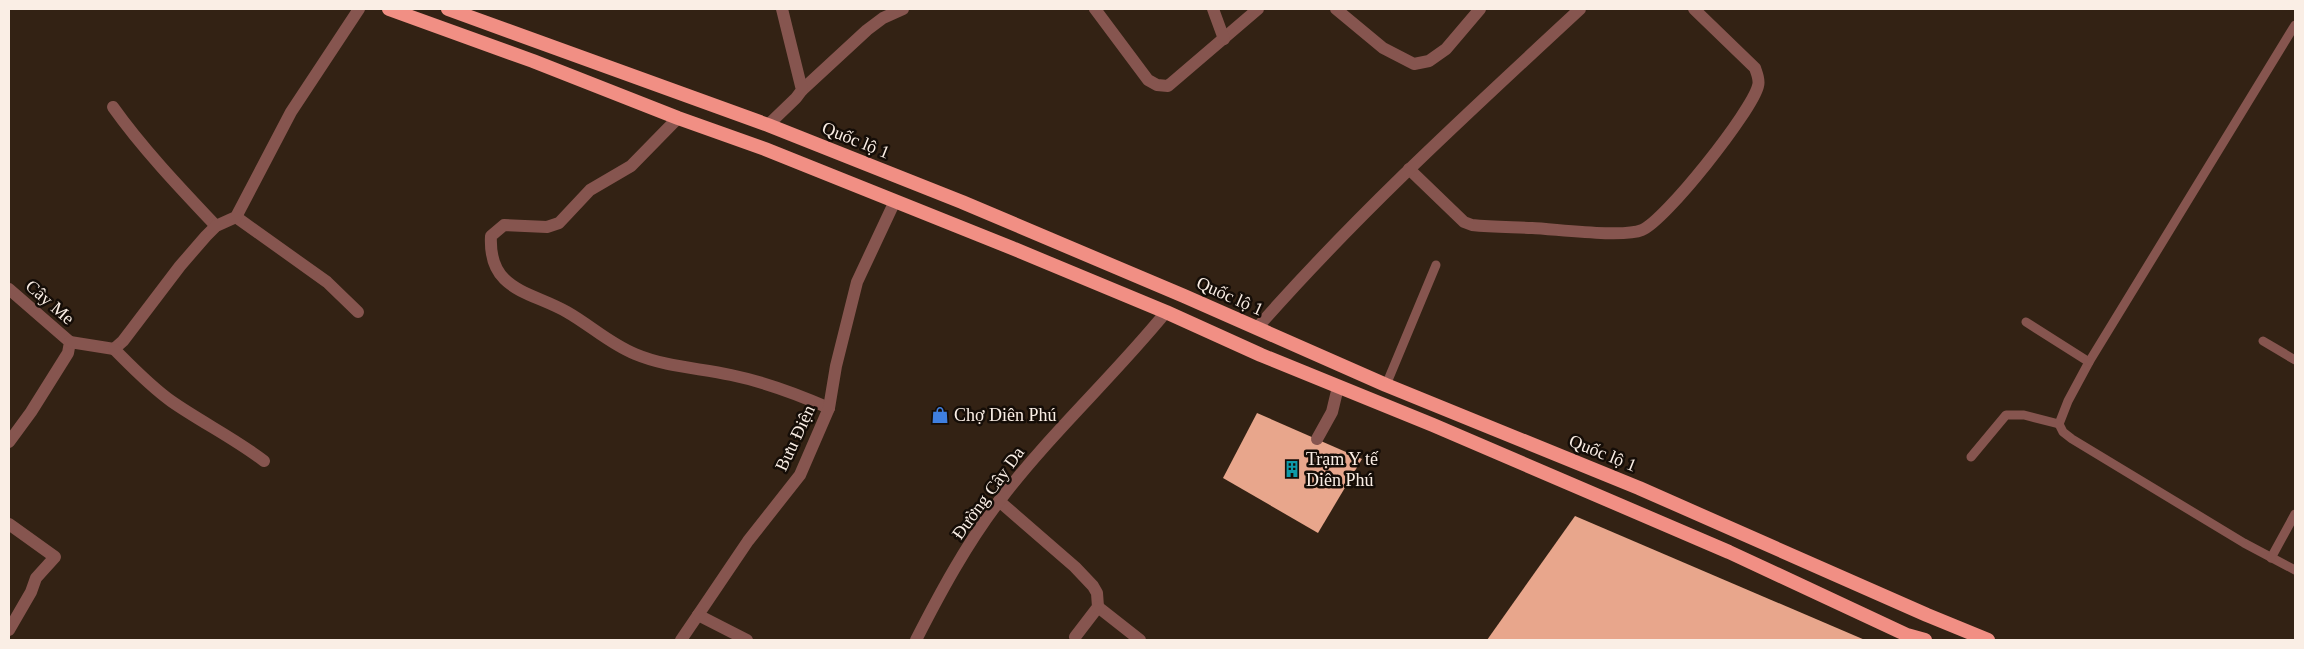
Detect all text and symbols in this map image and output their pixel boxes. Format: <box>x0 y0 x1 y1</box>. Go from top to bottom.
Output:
street label: Quốc lộ 1 <box>819 117 893 163</box>
street label: Quốc lộ 1 <box>1194 272 1266 320</box>
street label: Cây Me <box>22 276 78 328</box>
street label: Bưu Điện <box>771 402 819 474</box>
shop icon: Chợ Diên Phú <box>930 405 950 425</box>
place label: Chợ Diên Phú <box>954 405 1057 425</box>
street label: Quốc lộ 1 <box>1566 430 1640 476</box>
street label: Đường Cây Da <box>948 443 1028 543</box>
place label: Trạm Y tế Diên Phú <box>1306 449 1379 490</box>
building icon: Trạm Y tế Diên Phú <box>1282 459 1302 479</box>

